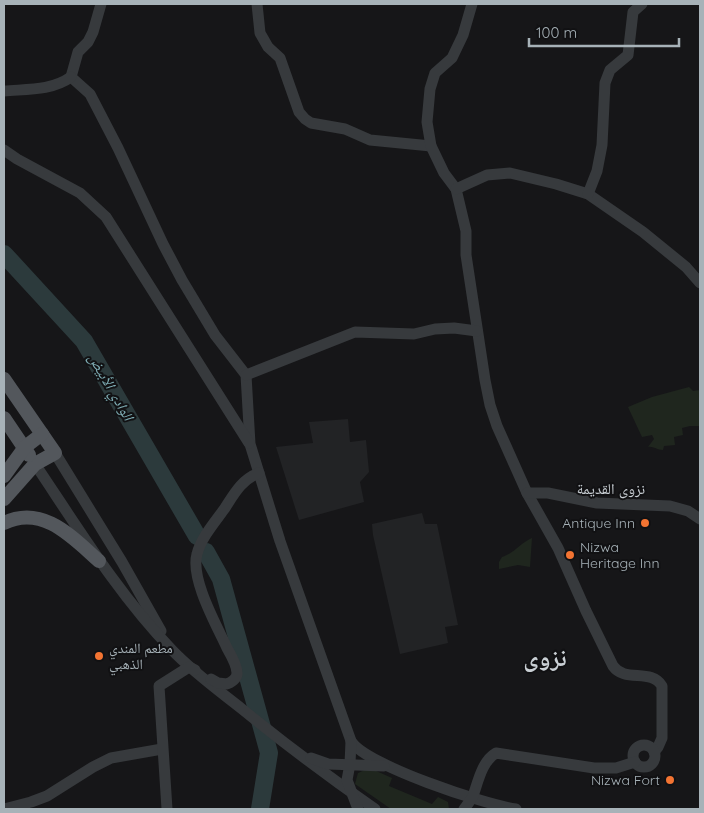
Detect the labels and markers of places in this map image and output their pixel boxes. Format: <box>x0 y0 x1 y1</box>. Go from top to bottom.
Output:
place label: Antique Inn <box>562 514 635 532</box>
marker: Antique Inn <box>639 517 651 529</box>
place label: Nizwa Heritage Inn <box>580 538 659 572</box>
marker: Nizwa Heritage Inn <box>564 549 576 561</box>
place label: مطعم المندي الذهبي <box>109 639 173 676</box>
marker: مطعم المندي الذهبي <box>93 650 105 662</box>
place label: Nizwa Fort <box>591 771 660 789</box>
marker: Nizwa Fort <box>664 774 676 786</box>

